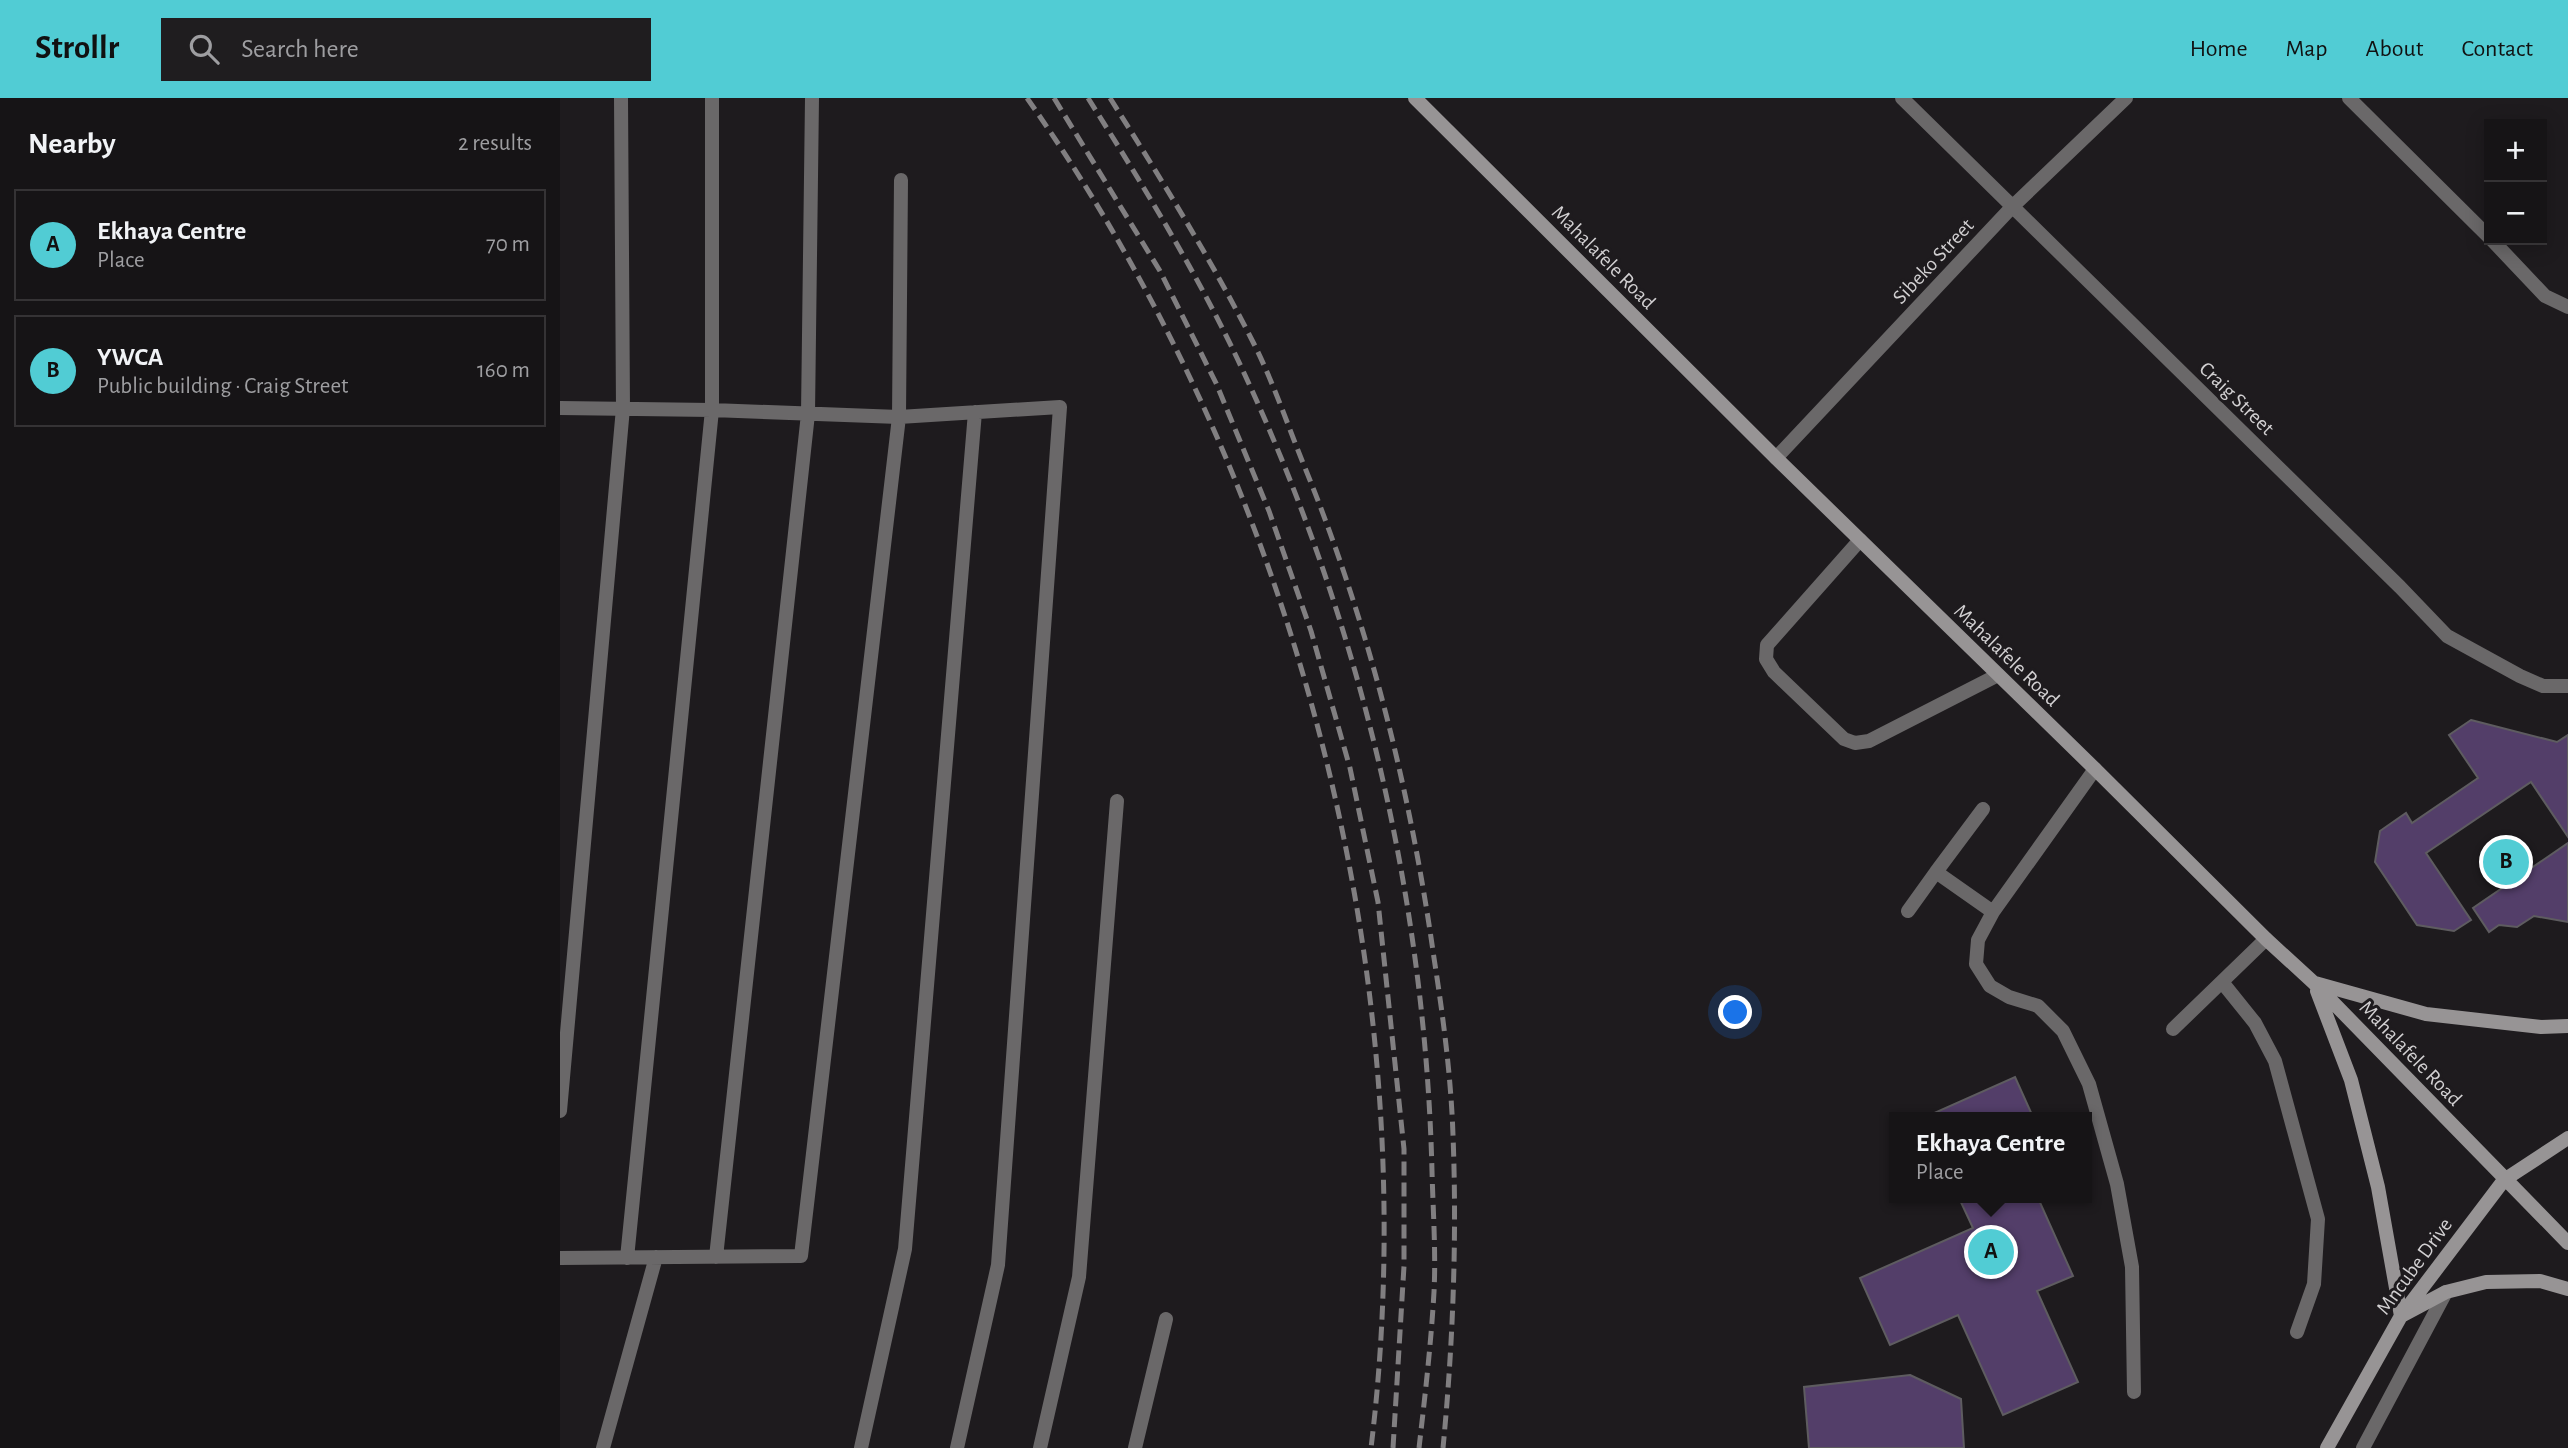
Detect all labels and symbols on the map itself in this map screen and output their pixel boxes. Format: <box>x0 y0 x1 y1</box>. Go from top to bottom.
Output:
street label: Mahalafele Road <box>1548 201 1660 313</box>
street label: Sibeko Street <box>1889 214 1978 308</box>
street label: Craig Street <box>2195 358 2278 439</box>
street label: Mahalafele Road <box>1950 600 2063 711</box>
pin: B <box>2483 836 2529 888</box>
your location <box>1718 995 1752 1029</box>
street label: Mahalafele Road <box>2355 997 2466 1110</box>
street label: Mncube Drive <box>2373 1214 2456 1318</box>
pin: A <box>1968 1226 2014 1278</box>

